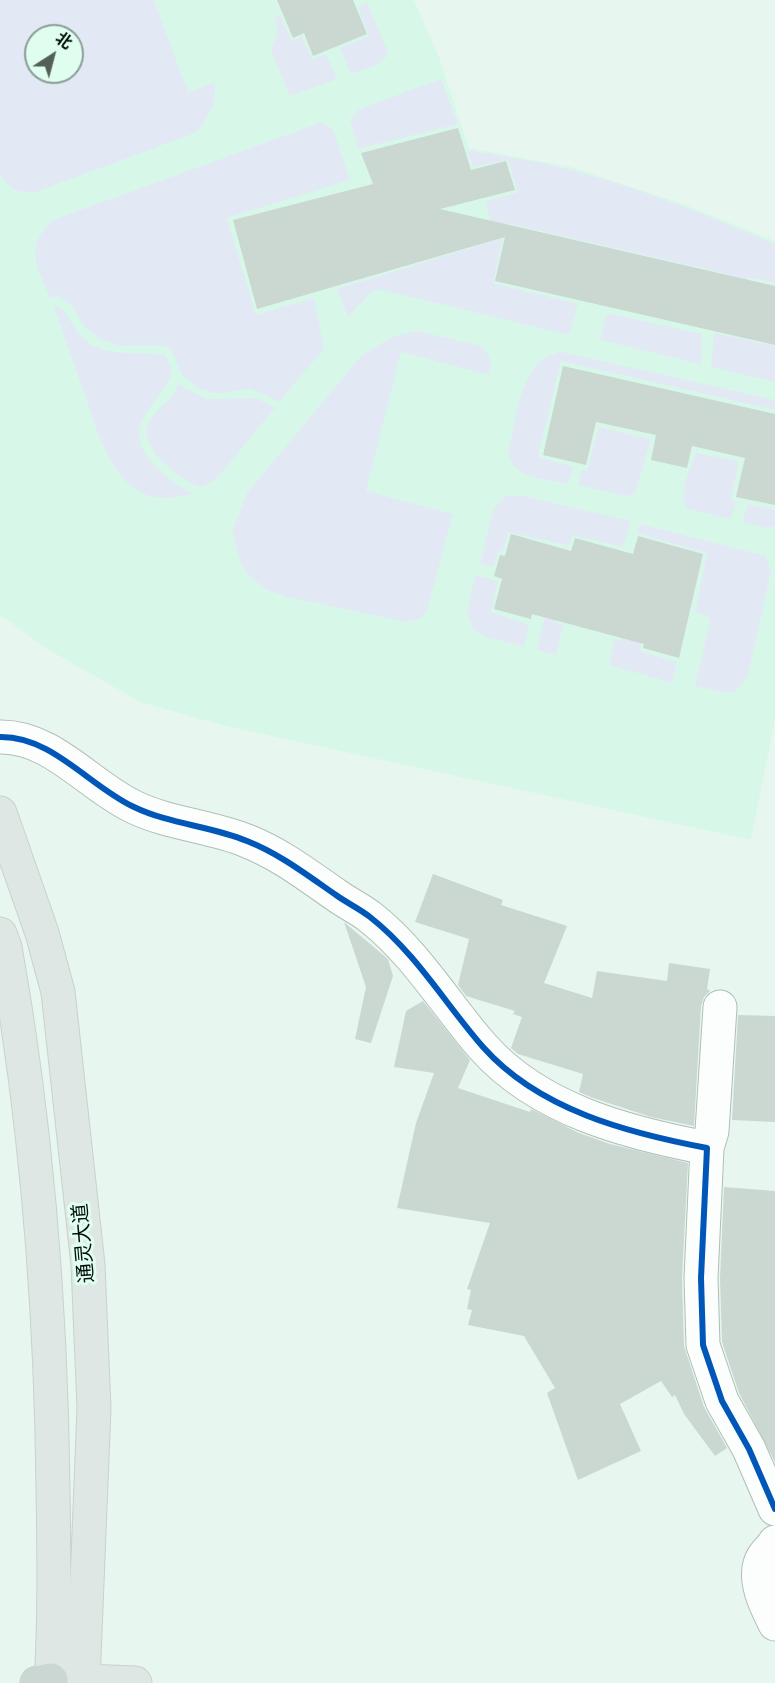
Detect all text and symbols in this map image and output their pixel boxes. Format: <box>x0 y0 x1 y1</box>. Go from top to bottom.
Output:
north arrow <box>24 24 84 84</box>
text: 北 <box>50 27 76 55</box>
street label: 通灵大道 <box>70 1202 100 1284</box>

